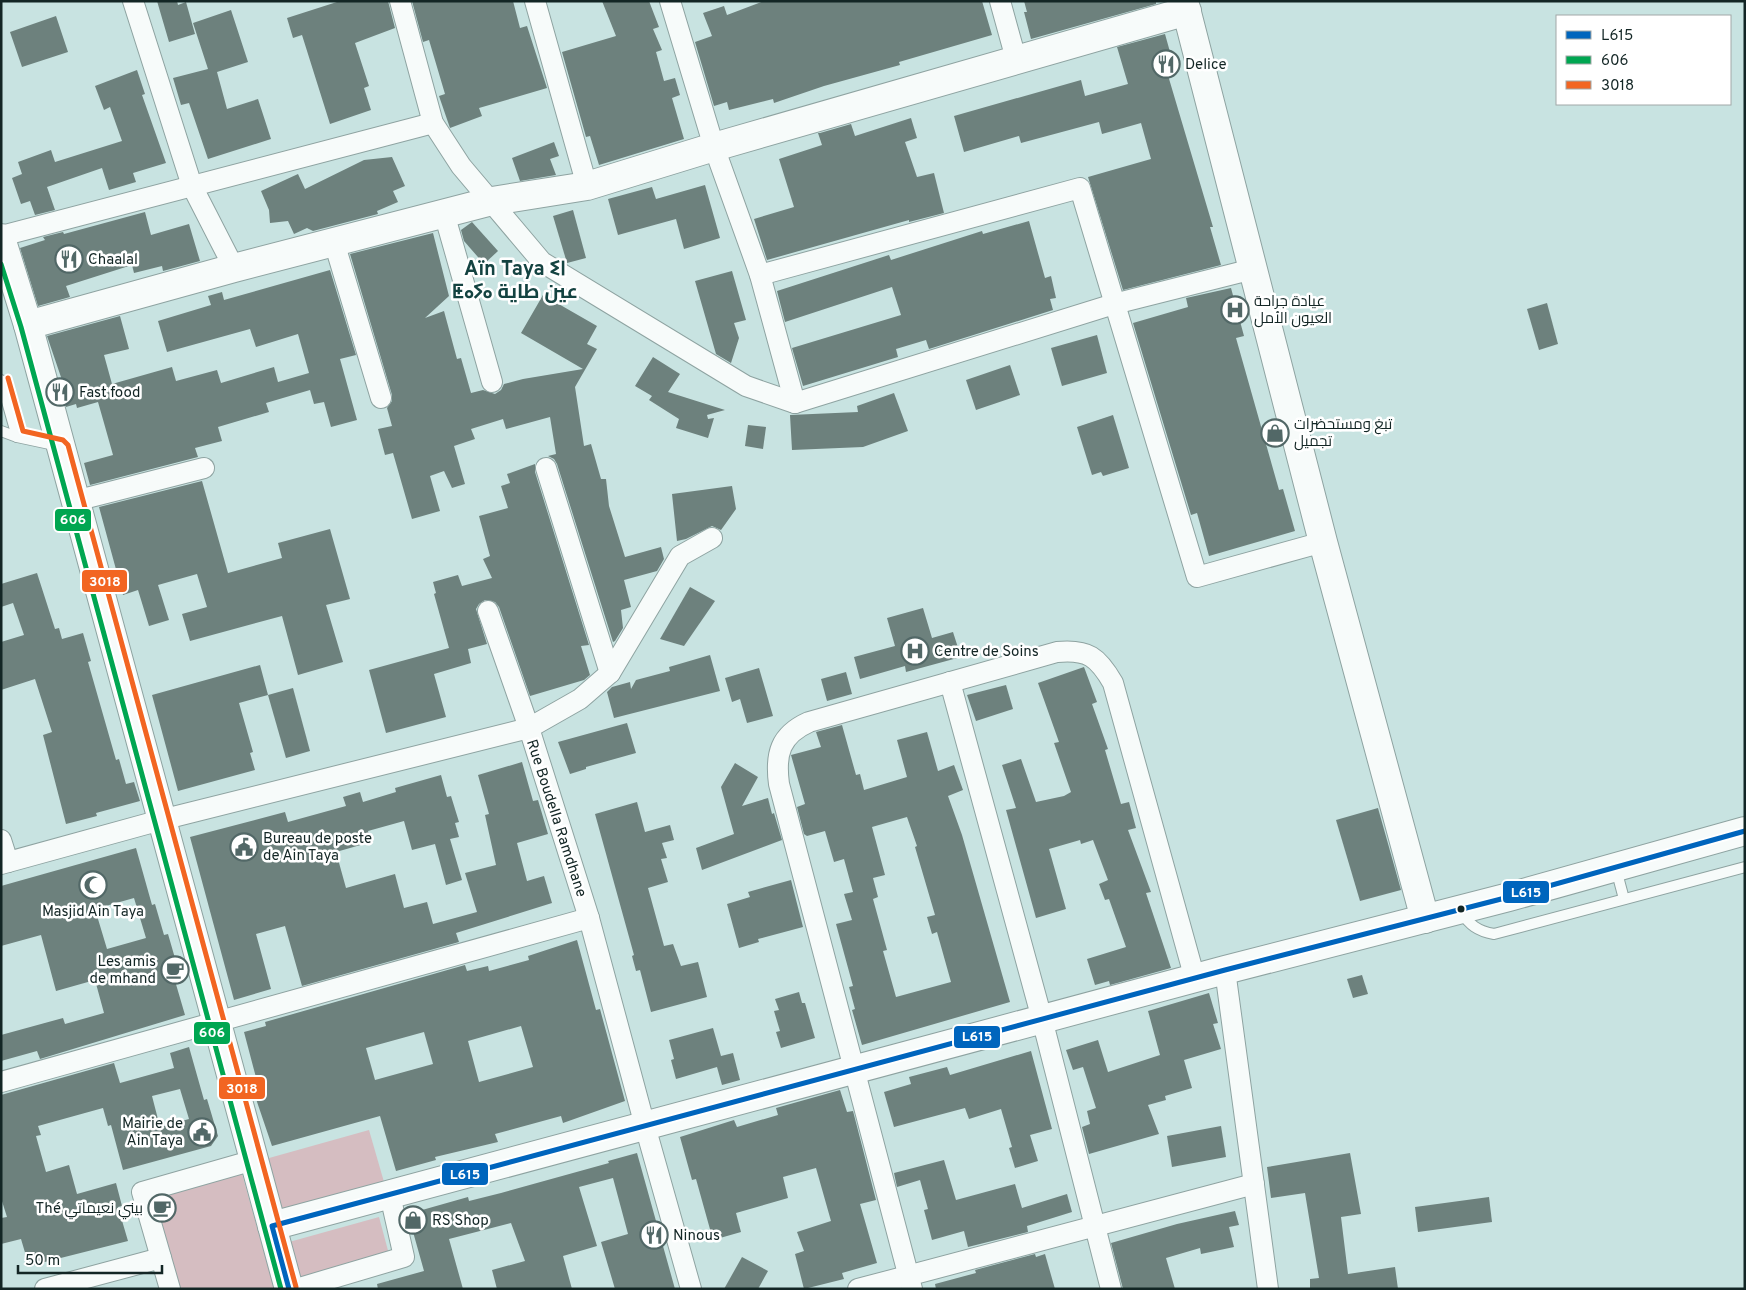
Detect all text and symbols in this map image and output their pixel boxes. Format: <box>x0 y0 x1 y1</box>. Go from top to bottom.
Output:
legend <box>1556 15 1731 105</box>
text: L615 <box>1601 27 1633 46</box>
restaurant icon: Delice <box>1151 49 1181 79</box>
text: 606 <box>1601 52 1629 71</box>
place label: Delice <box>1185 56 1227 75</box>
text: 3018 <box>1601 77 1634 96</box>
restaurant icon: Chaalal <box>54 244 84 274</box>
place label: Chaalal <box>88 251 138 270</box>
district label: Aïn Taya ⵉⵏ ⵟⴰⵢⴰ عين طاية <box>452 257 578 306</box>
place label: عيادة جراحة العيون الأمل <box>1254 293 1332 329</box>
hospital icon: عيادة جراحة العيون الأمل <box>1220 295 1250 325</box>
restaurant icon: Fast food <box>45 377 75 407</box>
place label: Fast food <box>79 384 140 403</box>
place label: تبغ ومستحضرات تجميل <box>1294 416 1392 452</box>
shop icon: تبغ ومستحضرات تجميل <box>1260 418 1290 448</box>
line badge: 606 <box>54 508 92 532</box>
text: 606 <box>60 512 86 529</box>
line badge: 3018 <box>81 569 128 593</box>
text: 3018 <box>89 574 121 591</box>
hospital icon: Centre de Soins <box>900 636 930 666</box>
place label: Centre de Soins <box>934 643 1039 662</box>
street label: Rue Boudella Ramdhane <box>521 737 590 900</box>
place label: Bureau de poste de Ain Taya <box>263 830 372 866</box>
public building icon: Bureau de poste de Ain Taya <box>229 832 259 862</box>
mosque icon: Masjid Ain Taya <box>78 870 108 900</box>
line badge: L615 <box>1502 880 1550 904</box>
text: L615 <box>1511 885 1541 902</box>
place label: Masjid Ain Taya <box>42 903 144 922</box>
unlabelled marker <box>1456 904 1466 914</box>
place label: Les amis de mhand <box>90 953 156 989</box>
cafe icon: Les amis de mhand <box>160 955 190 985</box>
line badge: 606 <box>193 1021 231 1045</box>
text: 606 <box>199 1025 225 1042</box>
line badge: L615 <box>953 1025 1001 1049</box>
text: L615 <box>962 1029 992 1046</box>
line badge: 3018 <box>218 1076 266 1100</box>
text: 3018 <box>226 1081 258 1098</box>
place label: Mairie de Ain Taya <box>122 1115 183 1151</box>
public building icon: Mairie de Ain Taya <box>187 1117 217 1147</box>
line badge: L615 <box>441 1162 489 1186</box>
text: L615 <box>450 1167 480 1184</box>
cafe icon: Thé بيني نعيماتي <box>147 1193 177 1223</box>
place label: Thé بيني نعيماتي <box>36 1200 143 1220</box>
shop icon: RS Shop <box>398 1205 428 1235</box>
place label: RS Shop <box>432 1212 489 1231</box>
restaurant icon: Ninous <box>639 1220 669 1250</box>
place label: Ninous <box>673 1227 720 1246</box>
scale bar <box>18 1242 161 1274</box>
text: 50 m <box>25 1252 60 1271</box>

